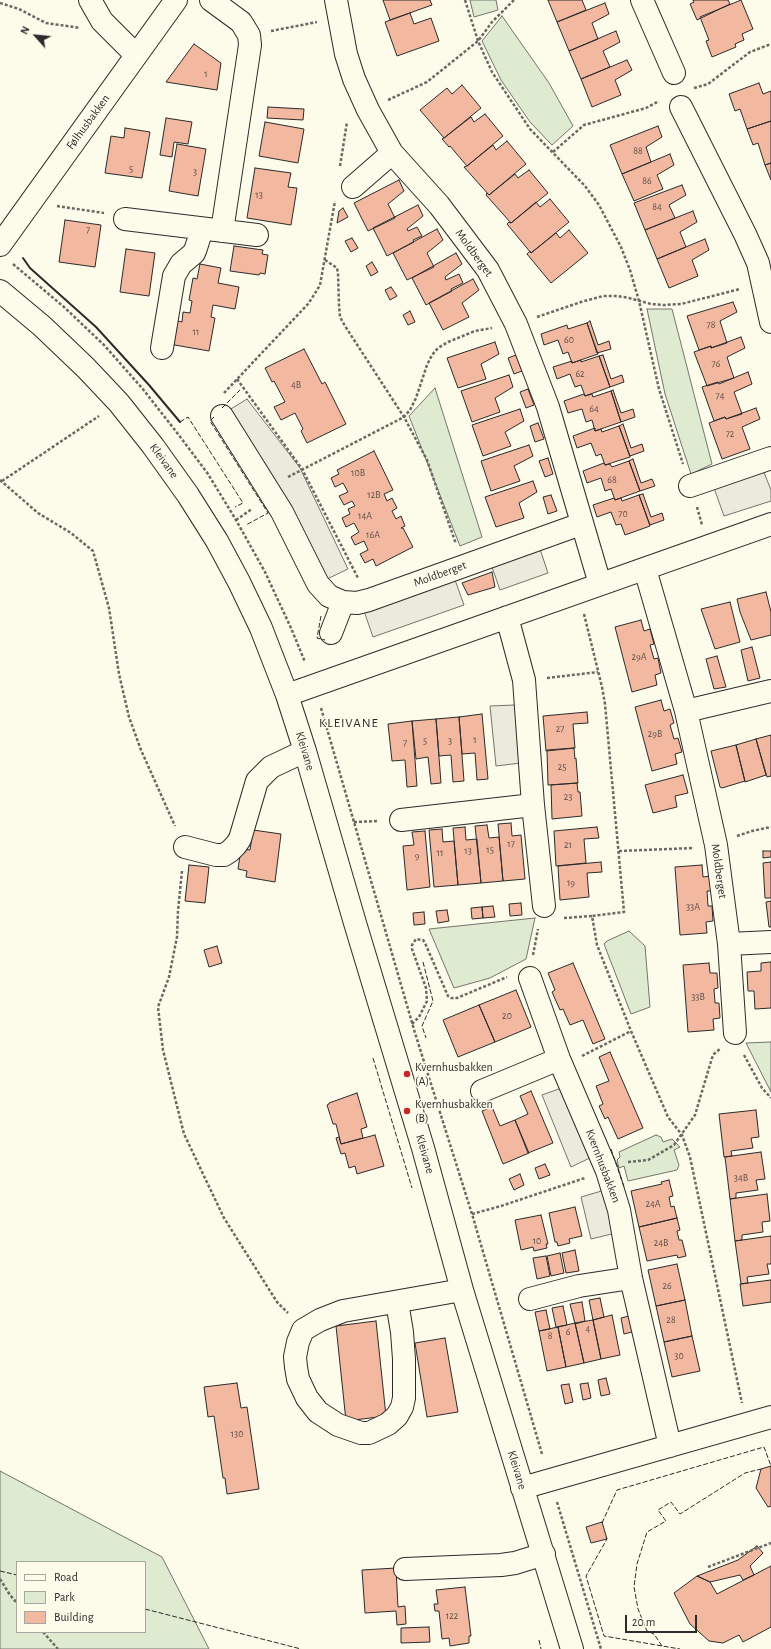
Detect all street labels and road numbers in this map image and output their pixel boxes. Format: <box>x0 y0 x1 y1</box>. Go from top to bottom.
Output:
street label: Følhusbakken <box>63 92 113 152</box>
street label: Moldberget <box>452 226 496 280</box>
street label: Kleivane <box>146 441 182 481</box>
street label: Moldberget <box>412 558 468 590</box>
street label: Kleivane <box>292 730 318 772</box>
street label: Moldberget <box>708 843 730 899</box>
street label: Kvernhusbakken <box>582 1127 624 1205</box>
street label: Kleivane <box>413 1133 437 1175</box>
street label: Kleivane <box>504 1449 530 1491</box>

